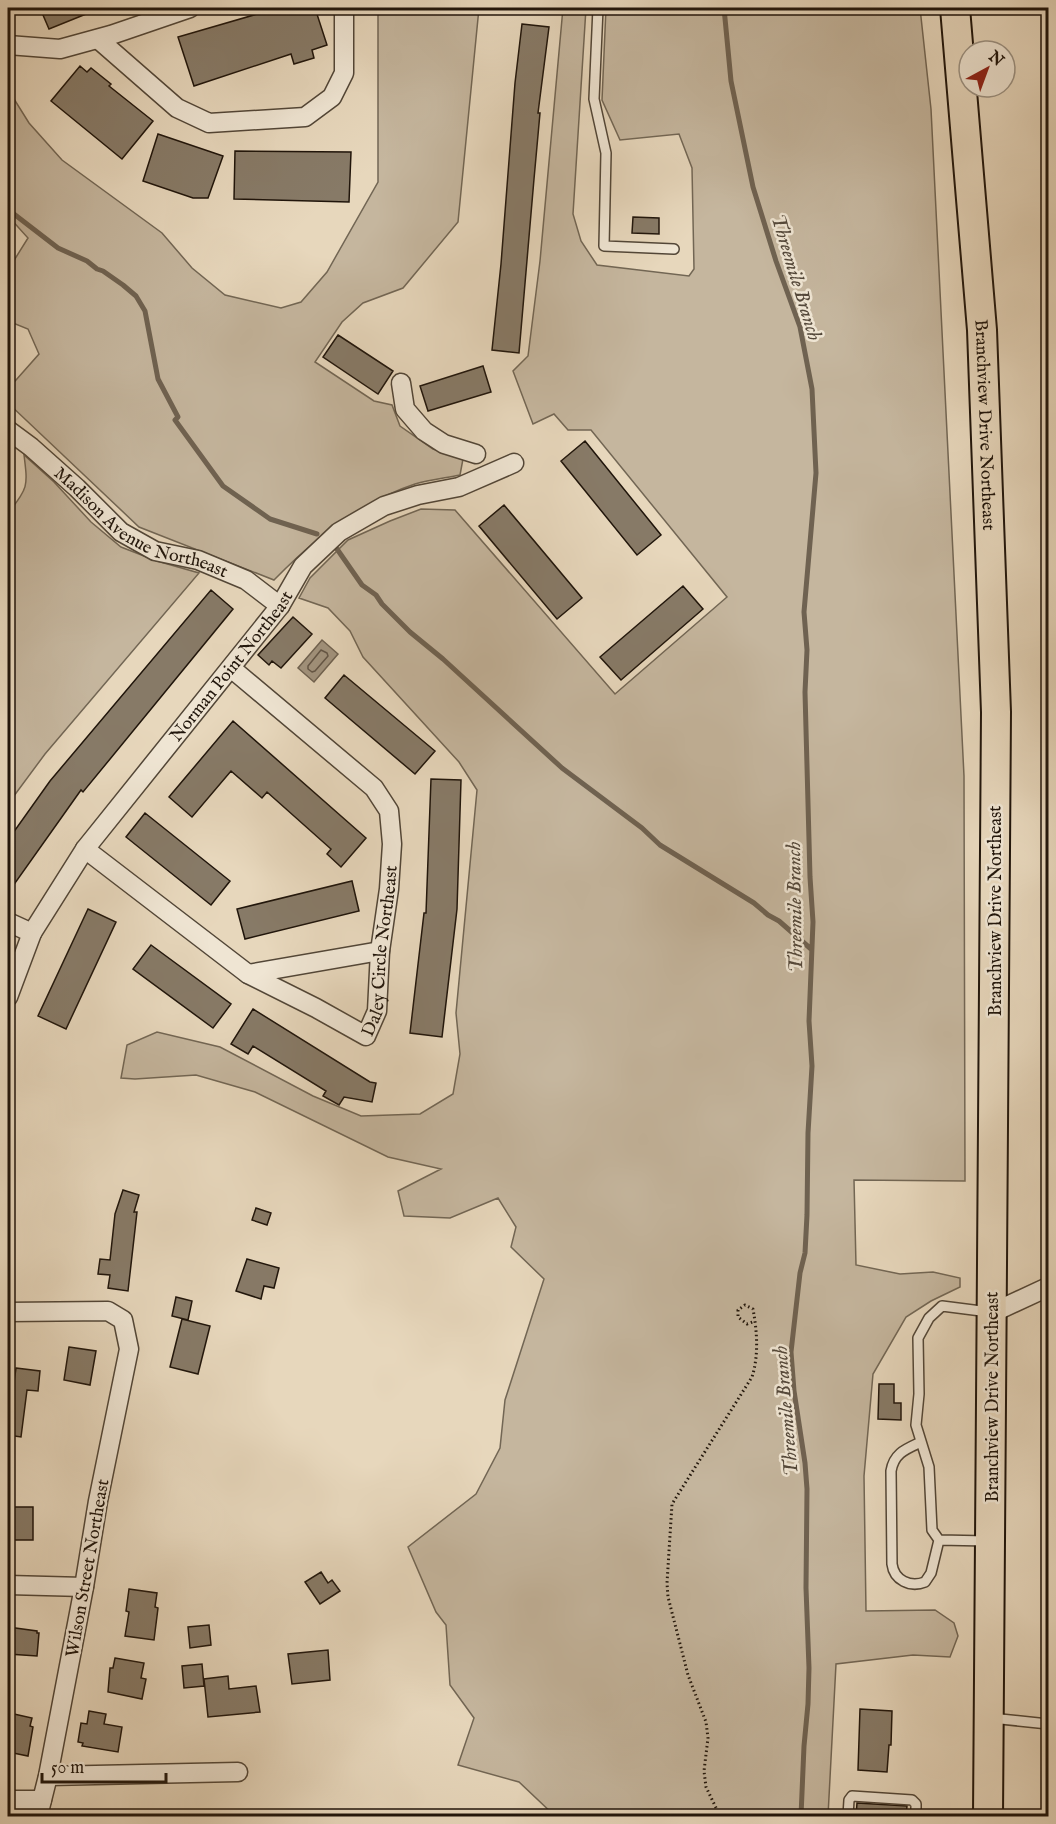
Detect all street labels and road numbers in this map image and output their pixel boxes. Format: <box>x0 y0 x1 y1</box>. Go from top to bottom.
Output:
street label: Branchview Drive Northeast <box>968 318 999 531</box>
street label: Madison Avenue Northeast <box>48 463 231 584</box>
street label: Norman Point Northeast <box>166 587 299 747</box>
street label: Branchview Drive Northeast <box>985 805 1008 1017</box>
street label: Daley Circle Northeast <box>357 865 404 1040</box>
street label: Branchview Drive Northeast <box>982 1291 1005 1503</box>
street label: Wilson Street Northeast <box>61 1477 115 1659</box>

